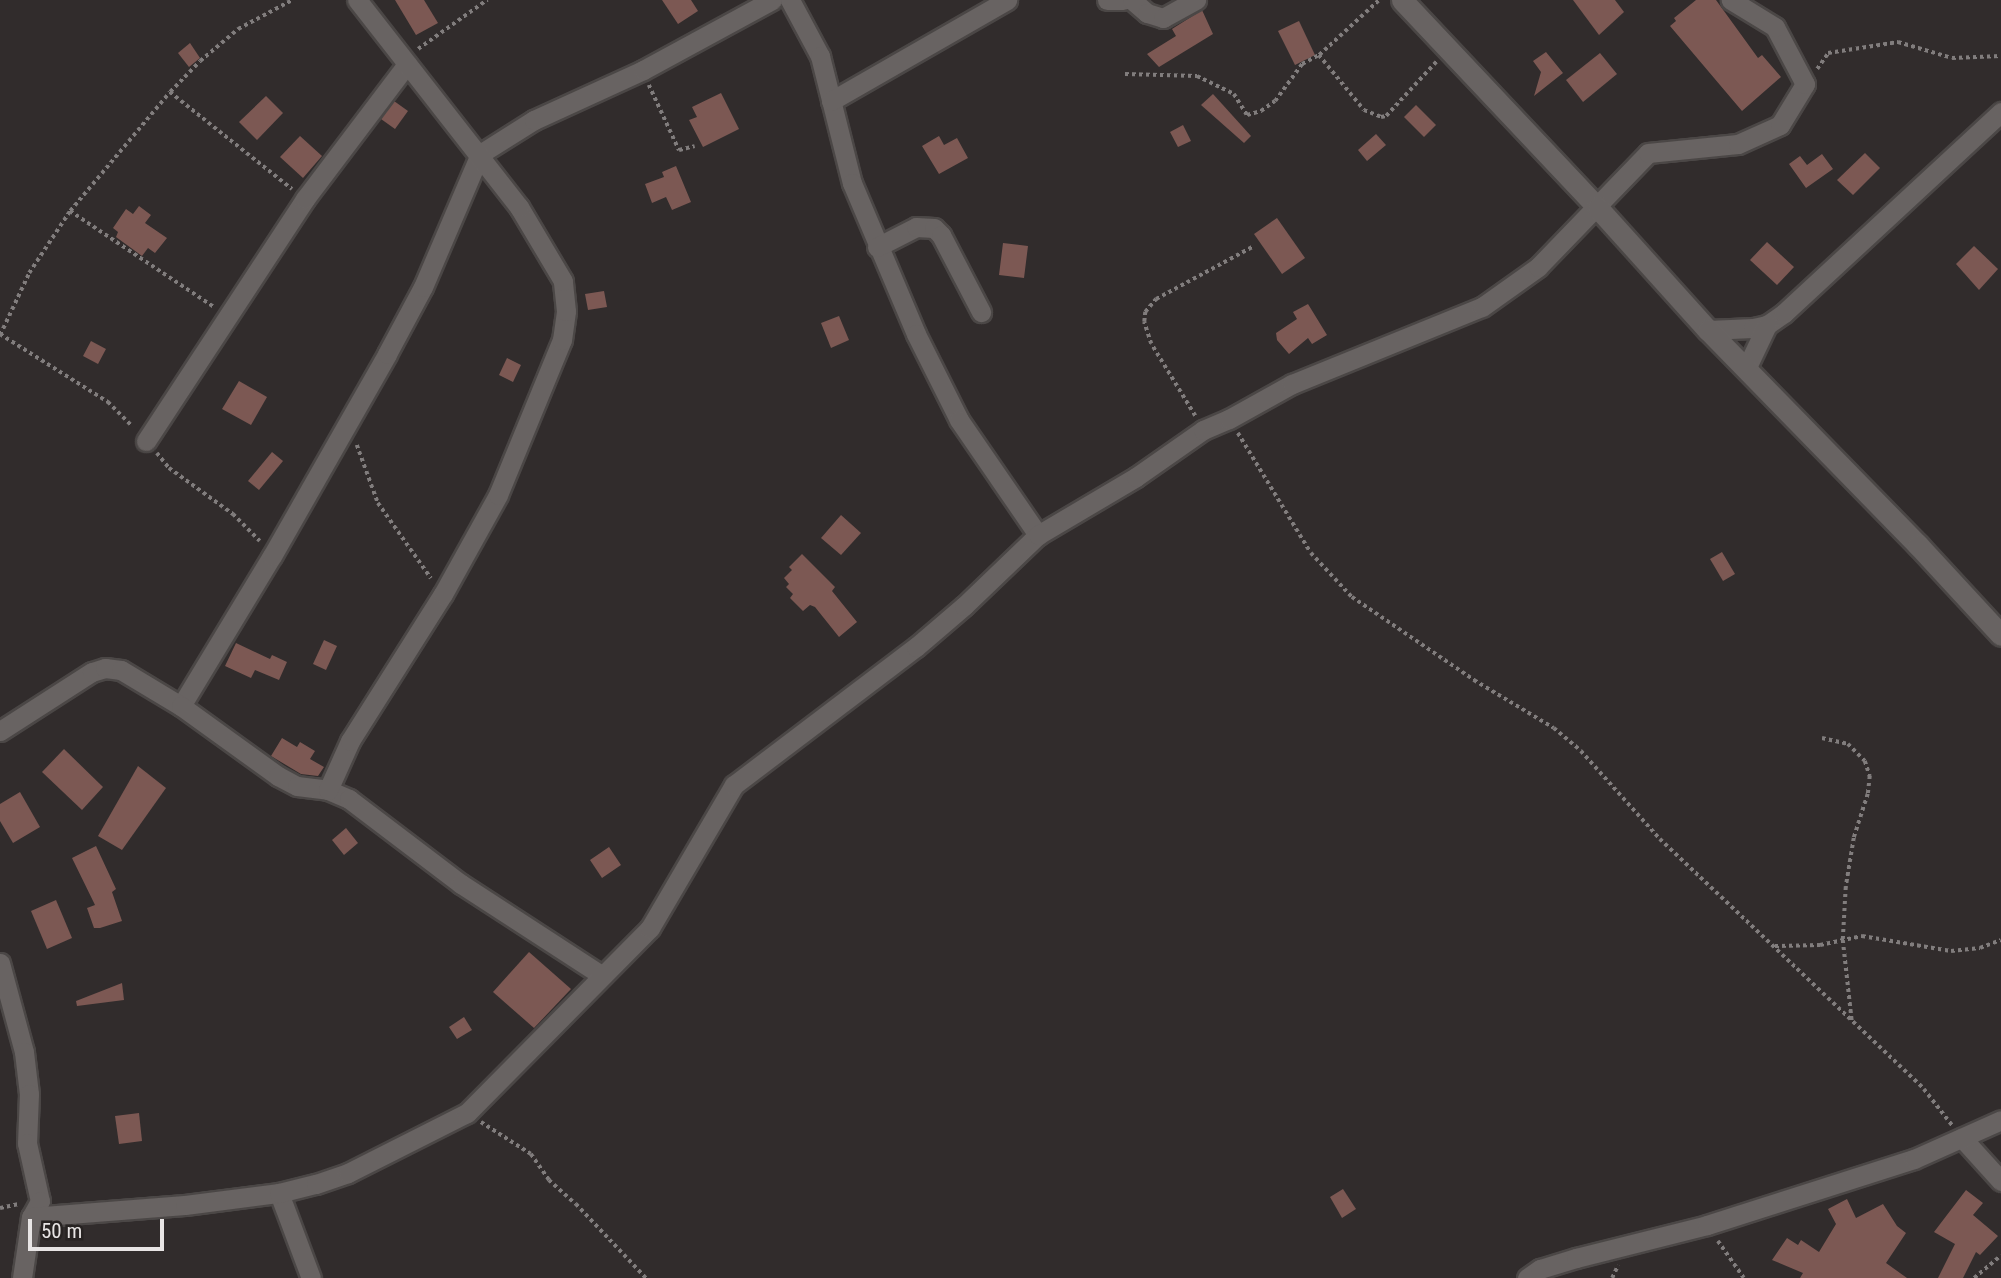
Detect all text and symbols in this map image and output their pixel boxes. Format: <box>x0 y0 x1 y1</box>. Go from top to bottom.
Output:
scale bar <box>32 1204 168 1248</box>
text: 50 m <box>41 1219 82 1243</box>

